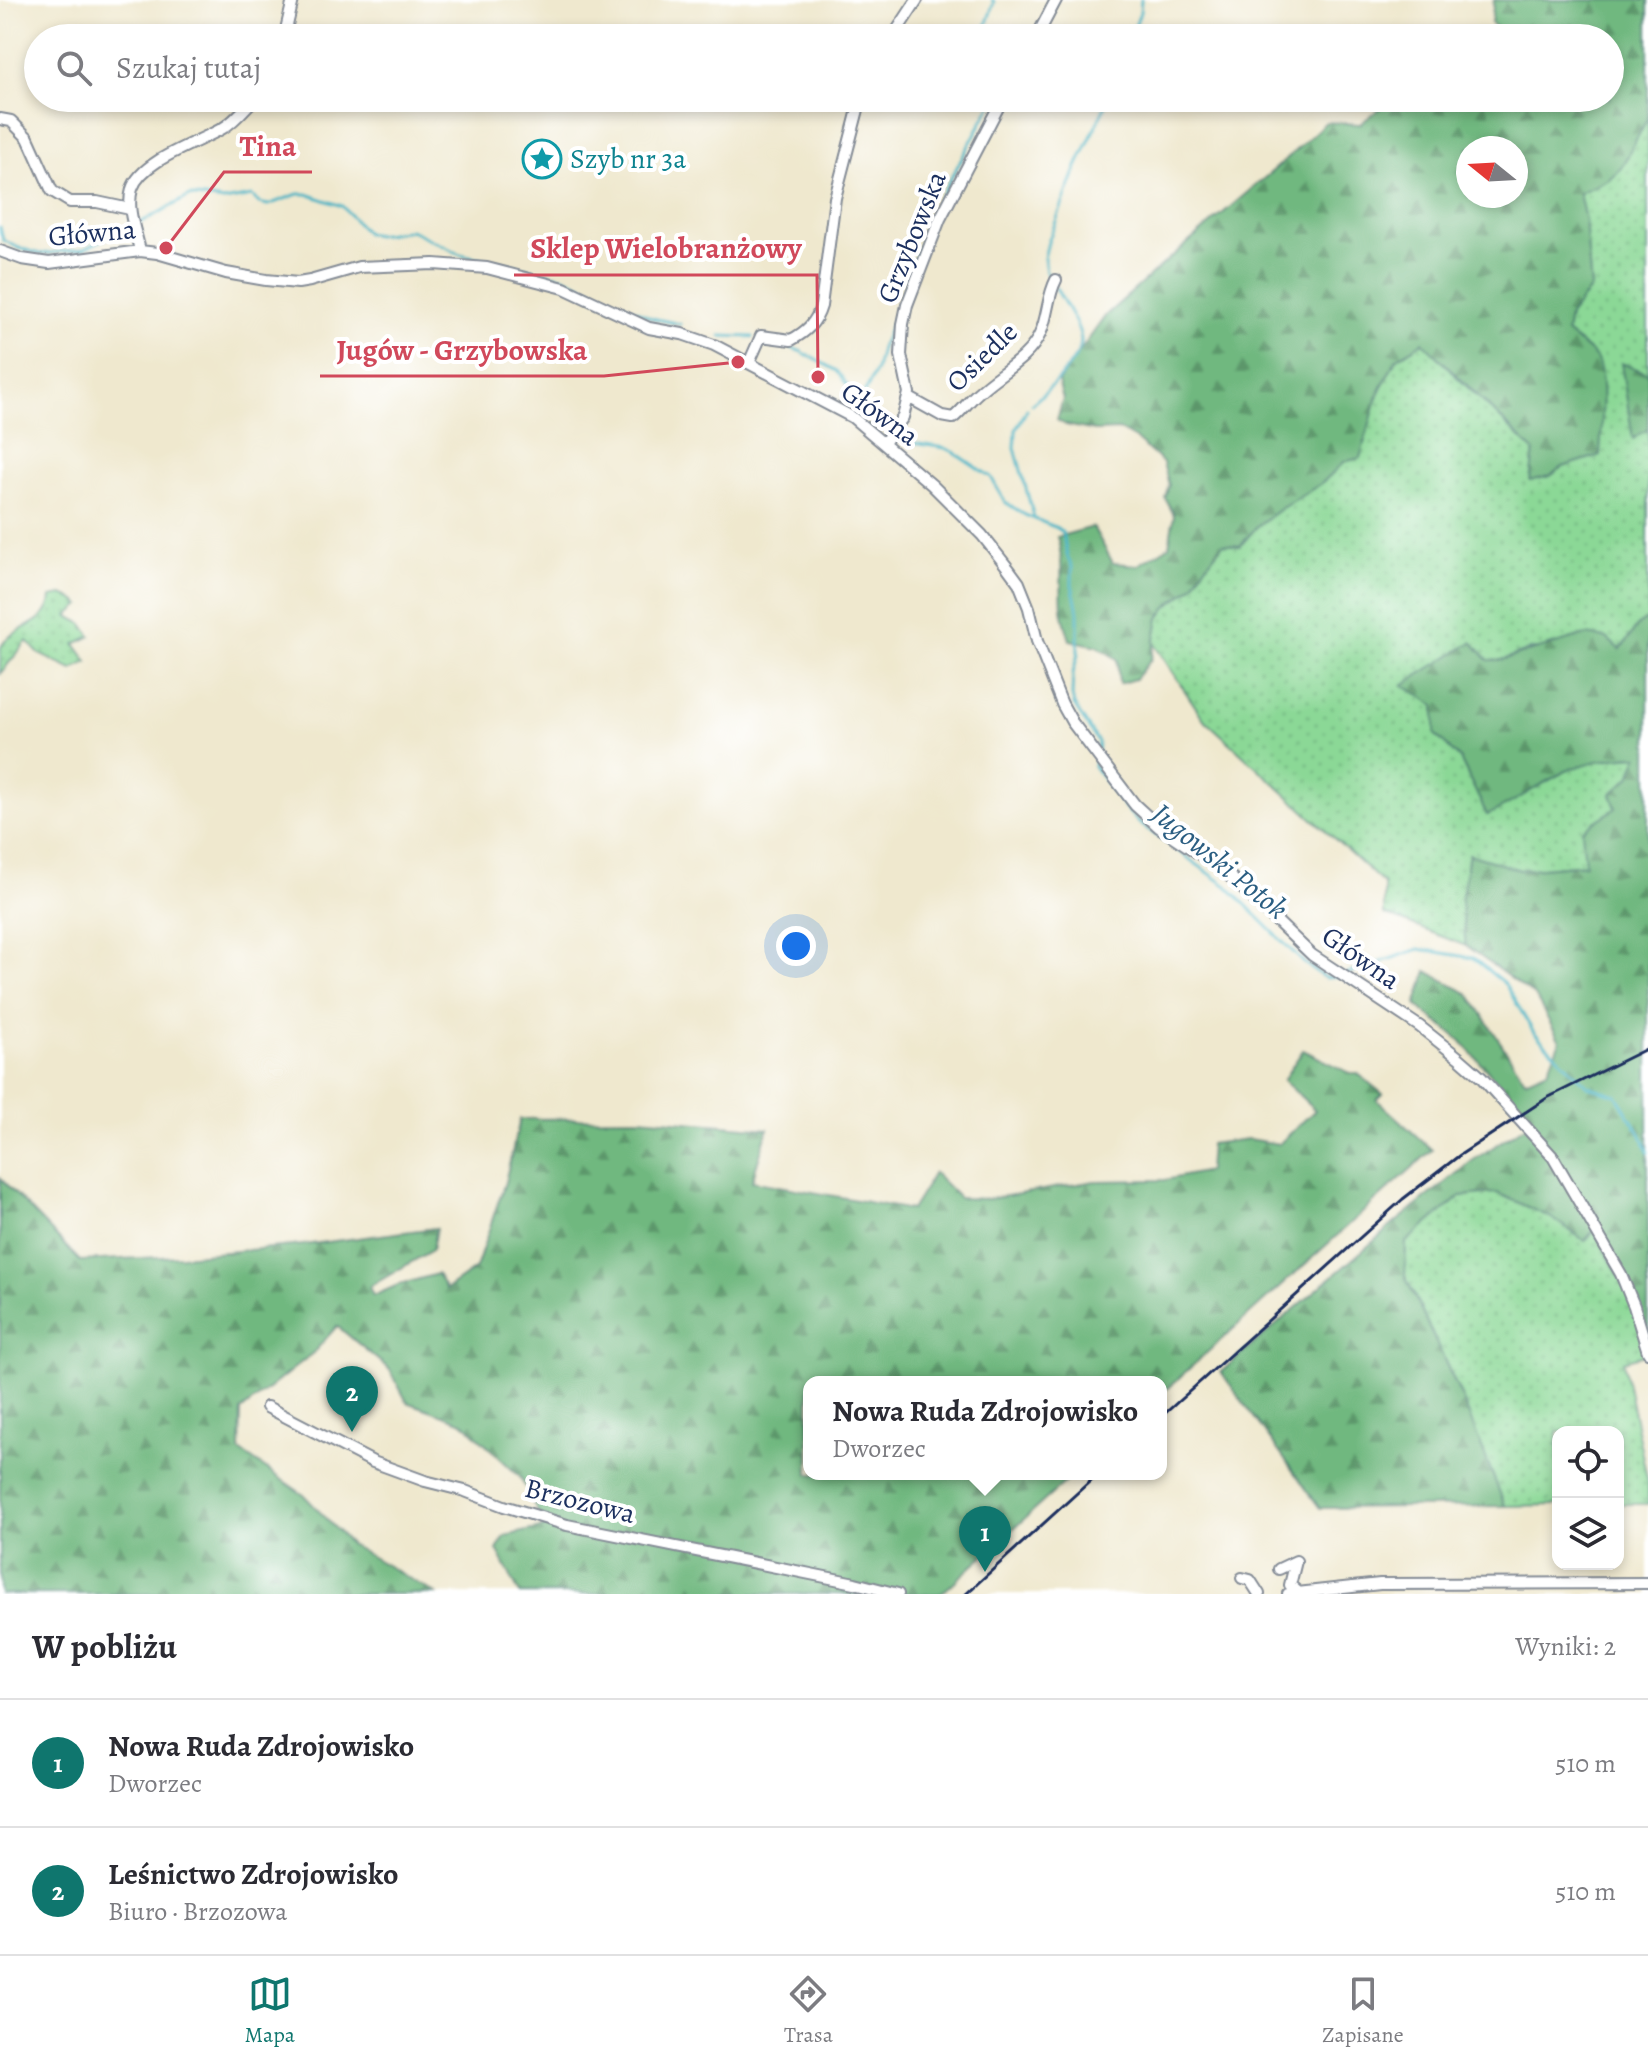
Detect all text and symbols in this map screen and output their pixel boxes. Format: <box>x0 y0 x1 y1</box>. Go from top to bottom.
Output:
search box <box>24 24 1624 112</box>
icon: search <box>52 46 96 90</box>
text: Szukaj tutaj <box>116 48 261 88</box>
callout: Tina <box>224 118 312 172</box>
text: Tina <box>240 126 297 166</box>
north arrow <box>1456 136 1528 208</box>
place icon: Szyb nr 3a <box>521 138 563 180</box>
place label: Szyb nr 3a <box>570 140 686 178</box>
street label: Grzybowska <box>868 165 956 309</box>
street label: Główna <box>47 210 137 256</box>
callout: Sklep Wielobranżowy <box>514 221 817 275</box>
text: Sklep Wielobranżowy <box>530 228 803 268</box>
street label: Osiedle <box>938 314 1026 400</box>
callout: Jugów - Grzybowska <box>320 322 604 376</box>
text: Jugów - Grzybowska <box>337 330 588 370</box>
street label: Główna <box>833 373 927 455</box>
water label: Jugowski Potok <box>1143 793 1296 928</box>
street label: Główna <box>1314 917 1408 999</box>
your location <box>776 926 816 966</box>
pin: 2 <box>326 1366 378 1432</box>
popup <box>803 1376 1167 1480</box>
text: Nowa Ruda Zdrojowisko <box>832 1391 1138 1431</box>
map controls <box>1552 1426 1624 1570</box>
button: locate <box>1552 1426 1624 1498</box>
text: Dworzec <box>832 1431 926 1466</box>
street label: Brzozowa <box>521 1469 639 1533</box>
button: layers <box>1552 1498 1624 1570</box>
pin: 1 <box>959 1506 1011 1572</box>
text: W pobliżu <box>32 1623 177 1670</box>
text: Wyniki: 2 <box>1515 1629 1616 1664</box>
text: Nowa Ruda Zdrojowisko <box>108 1726 414 1766</box>
text: 1 <box>53 1746 63 1781</box>
text: 510 m <box>1555 1746 1616 1781</box>
text: Dworzec <box>108 1766 202 1801</box>
text: Leśnictwo Zdrojowisko <box>108 1854 398 1894</box>
text: 2 <box>52 1874 64 1909</box>
text: 510 m <box>1555 1874 1616 1909</box>
text: Biuro · Brzozowa <box>108 1894 287 1929</box>
tab: Mapa <box>244 1972 295 2050</box>
tab: Trasa <box>784 1972 833 2050</box>
tab: Zapisane <box>1322 1972 1403 2050</box>

